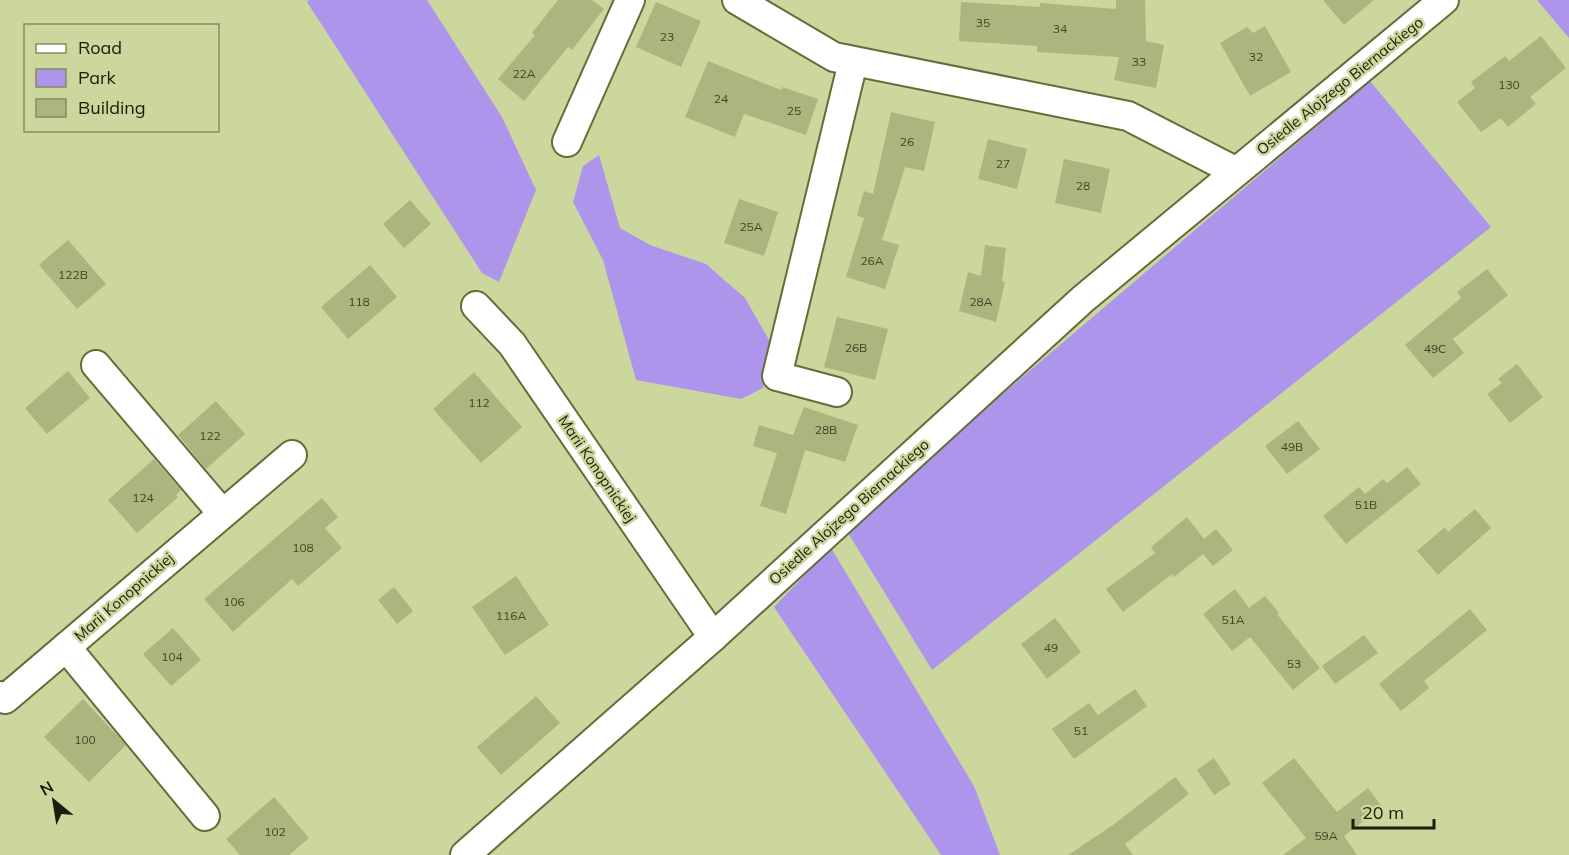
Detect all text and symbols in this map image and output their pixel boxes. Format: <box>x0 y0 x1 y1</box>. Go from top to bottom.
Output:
street label: Osiedle Alojzego Biernackiego <box>1252 12 1427 159</box>
house number: 35 <box>976 15 990 30</box>
house number: 34 <box>1053 21 1067 36</box>
legend <box>24 24 219 132</box>
house number: 23 <box>660 29 674 44</box>
text: Road <box>78 36 122 59</box>
house number: 32 <box>1249 49 1263 64</box>
house number: 33 <box>1132 54 1146 69</box>
text: Park <box>78 66 117 89</box>
house number: 22A <box>512 66 536 81</box>
house number: 130 <box>1498 77 1520 92</box>
house number: 24 <box>714 91 728 106</box>
text: Building <box>78 96 146 119</box>
house number: 25 <box>787 103 801 118</box>
house number: 26 <box>900 134 914 149</box>
house number: 27 <box>996 156 1010 171</box>
house number: 28 <box>1076 178 1090 193</box>
house number: 25A <box>739 219 763 234</box>
house number: 26A <box>860 253 884 268</box>
house number: 122B <box>58 267 88 282</box>
house number: 118 <box>348 294 370 309</box>
house number: 28A <box>969 294 993 309</box>
house number: 26B <box>845 340 867 355</box>
house number: 49C <box>1424 341 1446 356</box>
house number: 112 <box>468 395 490 410</box>
street label: Marii Konopnickiej <box>554 411 640 526</box>
house number: 28B <box>815 422 837 437</box>
house number: 122 <box>199 428 221 443</box>
street label: Osiedle Alojzego Biernackiego <box>765 435 933 589</box>
house number: 49B <box>1281 439 1303 454</box>
house number: 124 <box>132 490 154 505</box>
house number: 51B <box>1355 497 1377 512</box>
house number: 108 <box>292 540 314 555</box>
street label: Marii Konopnickiej <box>70 548 177 645</box>
house number: 106 <box>223 594 245 609</box>
house number: 116A <box>496 608 526 623</box>
house number: 51A <box>1221 612 1245 627</box>
house number: 49 <box>1044 640 1058 655</box>
house number: 104 <box>161 649 183 664</box>
house number: 53 <box>1287 656 1301 671</box>
house number: 51 <box>1074 723 1088 738</box>
house number: 100 <box>74 732 96 747</box>
north arrow <box>24 771 84 831</box>
text: N <box>36 776 57 800</box>
scale bar <box>1353 792 1434 830</box>
text: 20 m <box>1362 801 1404 824</box>
house number: 102 <box>264 824 286 839</box>
house number: 59A <box>1314 828 1338 843</box>

